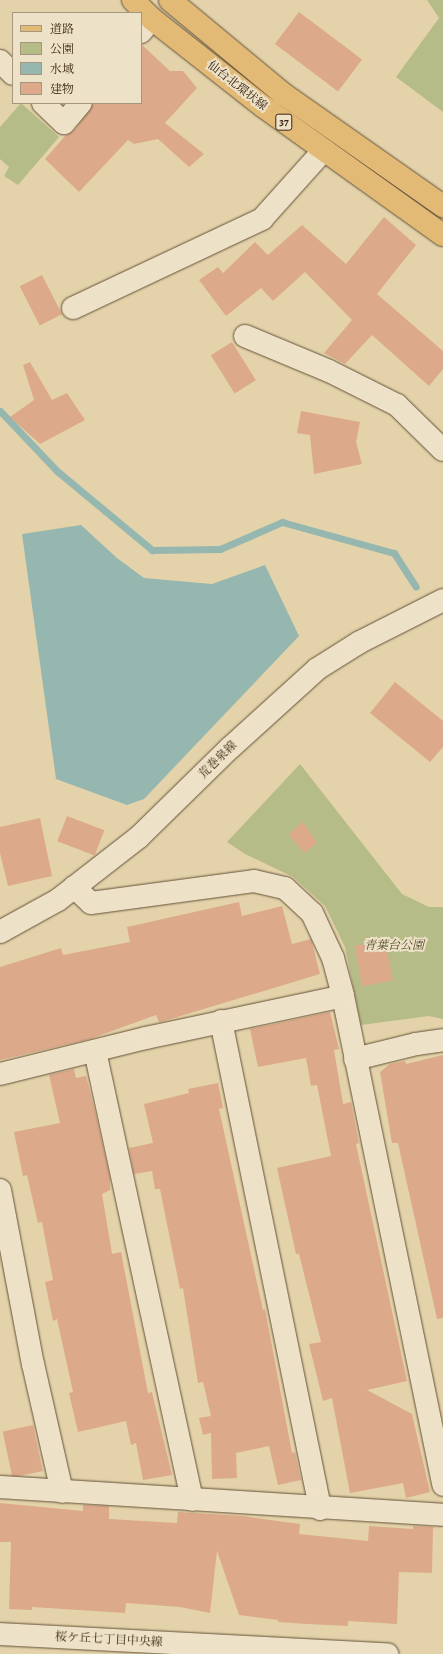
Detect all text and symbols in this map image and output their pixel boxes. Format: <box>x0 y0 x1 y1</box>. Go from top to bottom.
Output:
legend <box>12 12 142 104</box>
text: 道路 <box>50 21 74 37</box>
text: 公園 <box>50 41 74 57</box>
street label: 仙台北環状線 <box>204 58 270 114</box>
text: 水域 <box>50 61 74 77</box>
text: 建物 <box>50 81 74 97</box>
road number: 37 <box>275 113 293 131</box>
street label: 荒巻泉線 <box>196 738 240 782</box>
park label: 青葉台公園 <box>364 939 424 953</box>
street label: 桜ケ丘七丁目中央線 <box>55 1630 163 1650</box>

